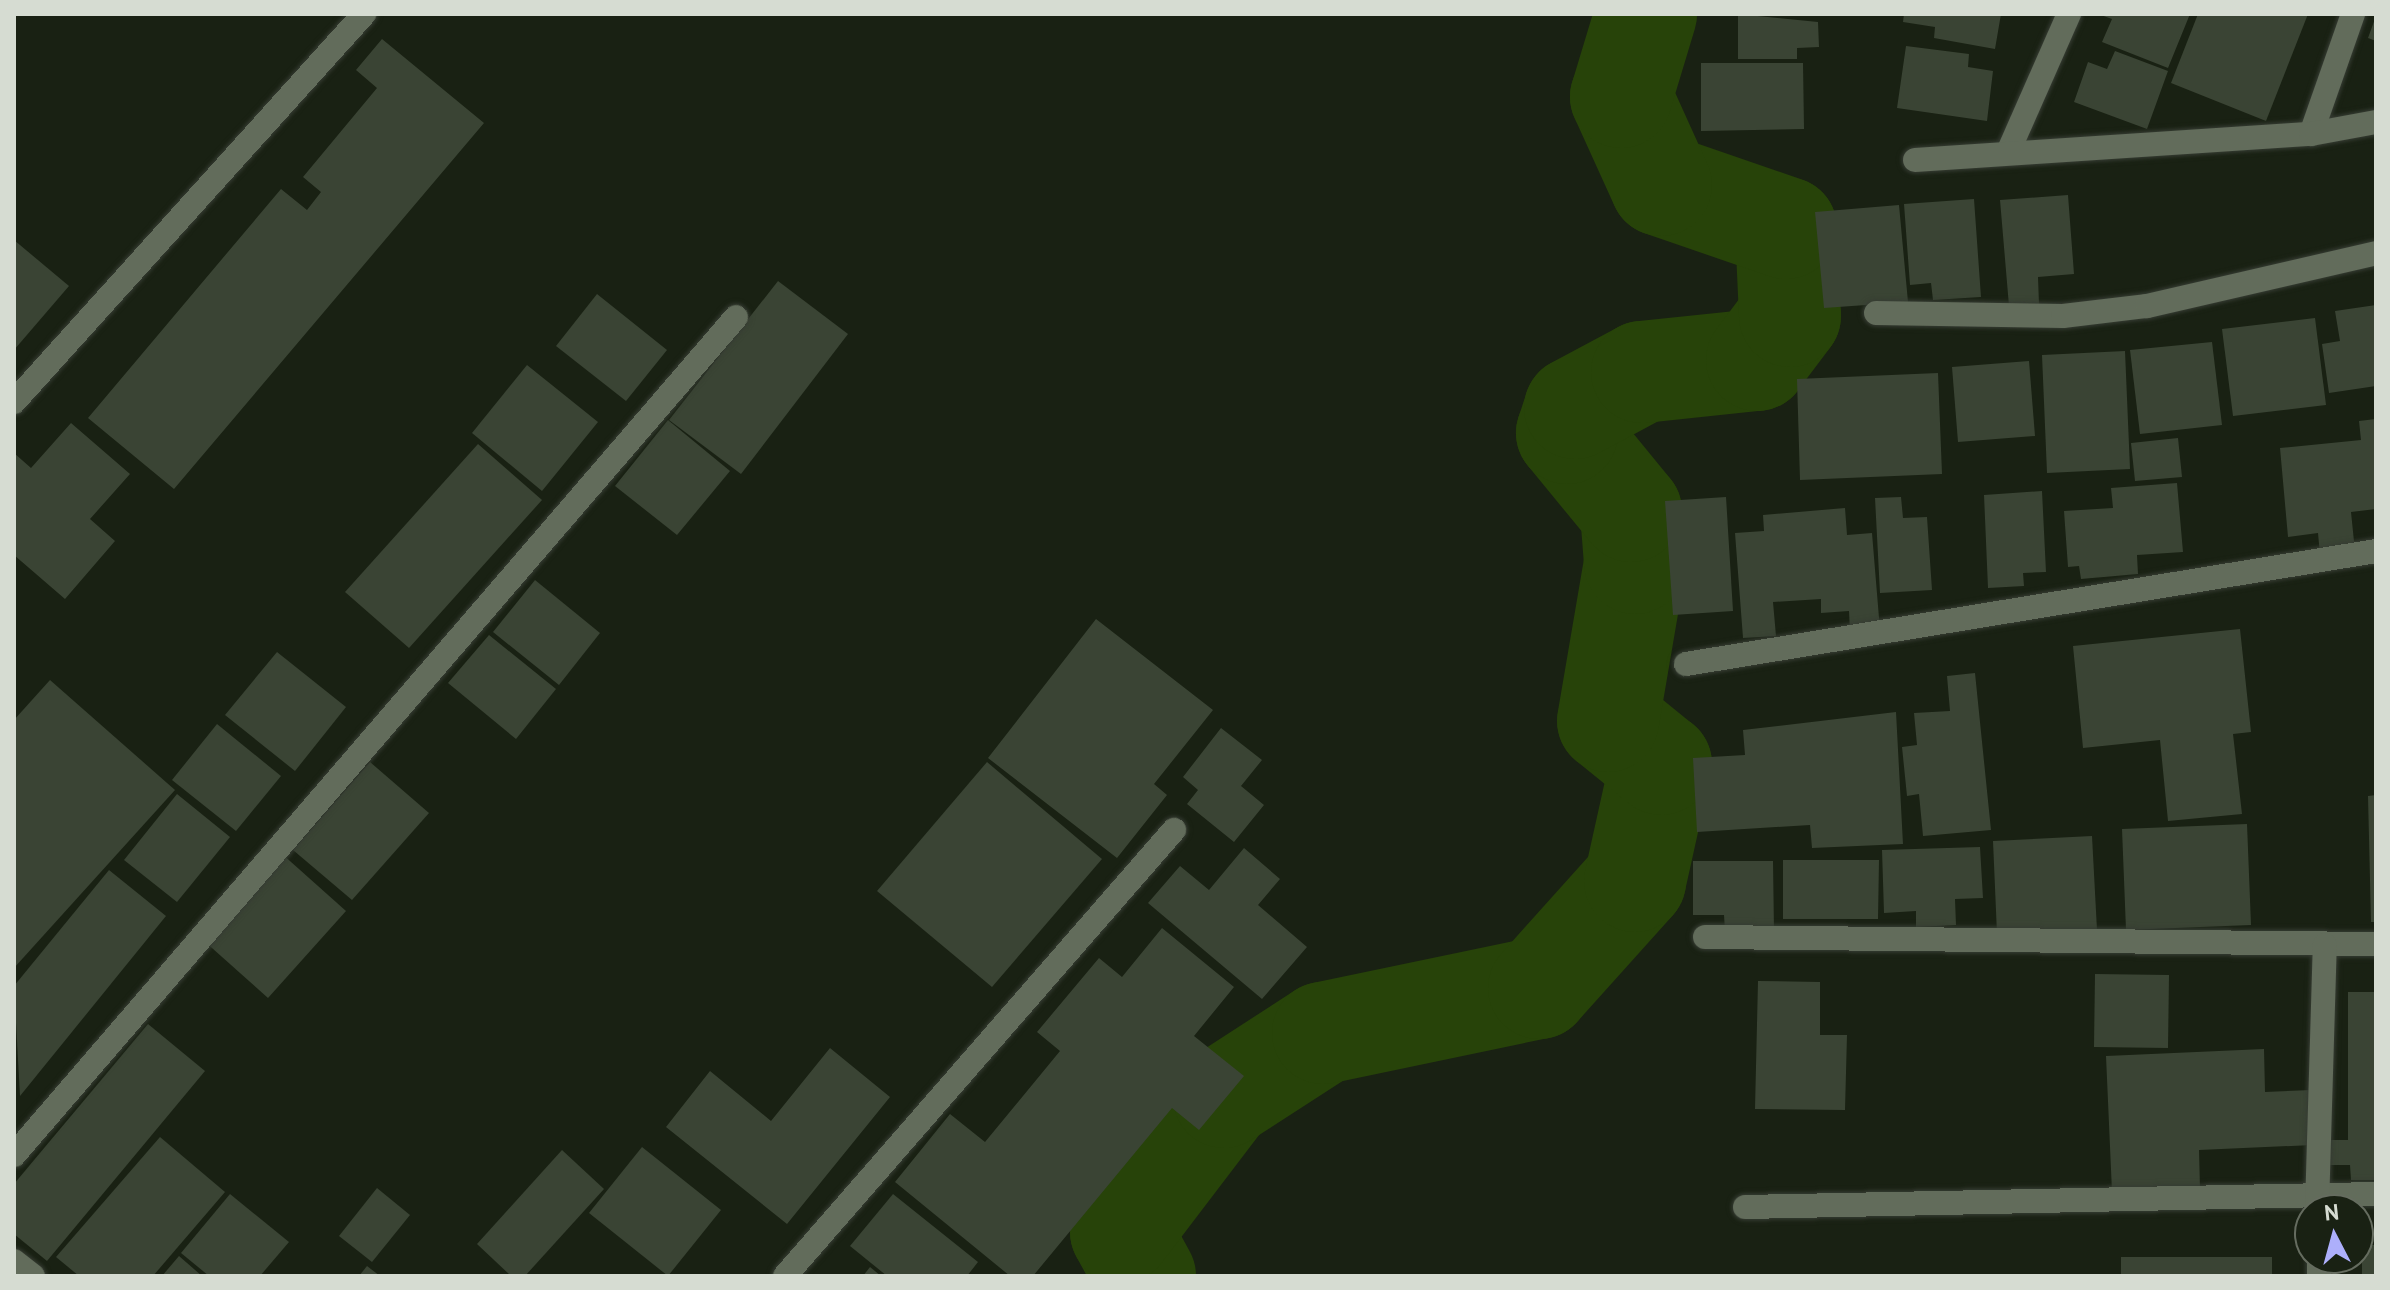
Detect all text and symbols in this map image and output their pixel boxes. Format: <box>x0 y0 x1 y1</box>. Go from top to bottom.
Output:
north arrow <box>2294 1194 2374 1274</box>
text: N <box>2323 1197 2340 1227</box>

